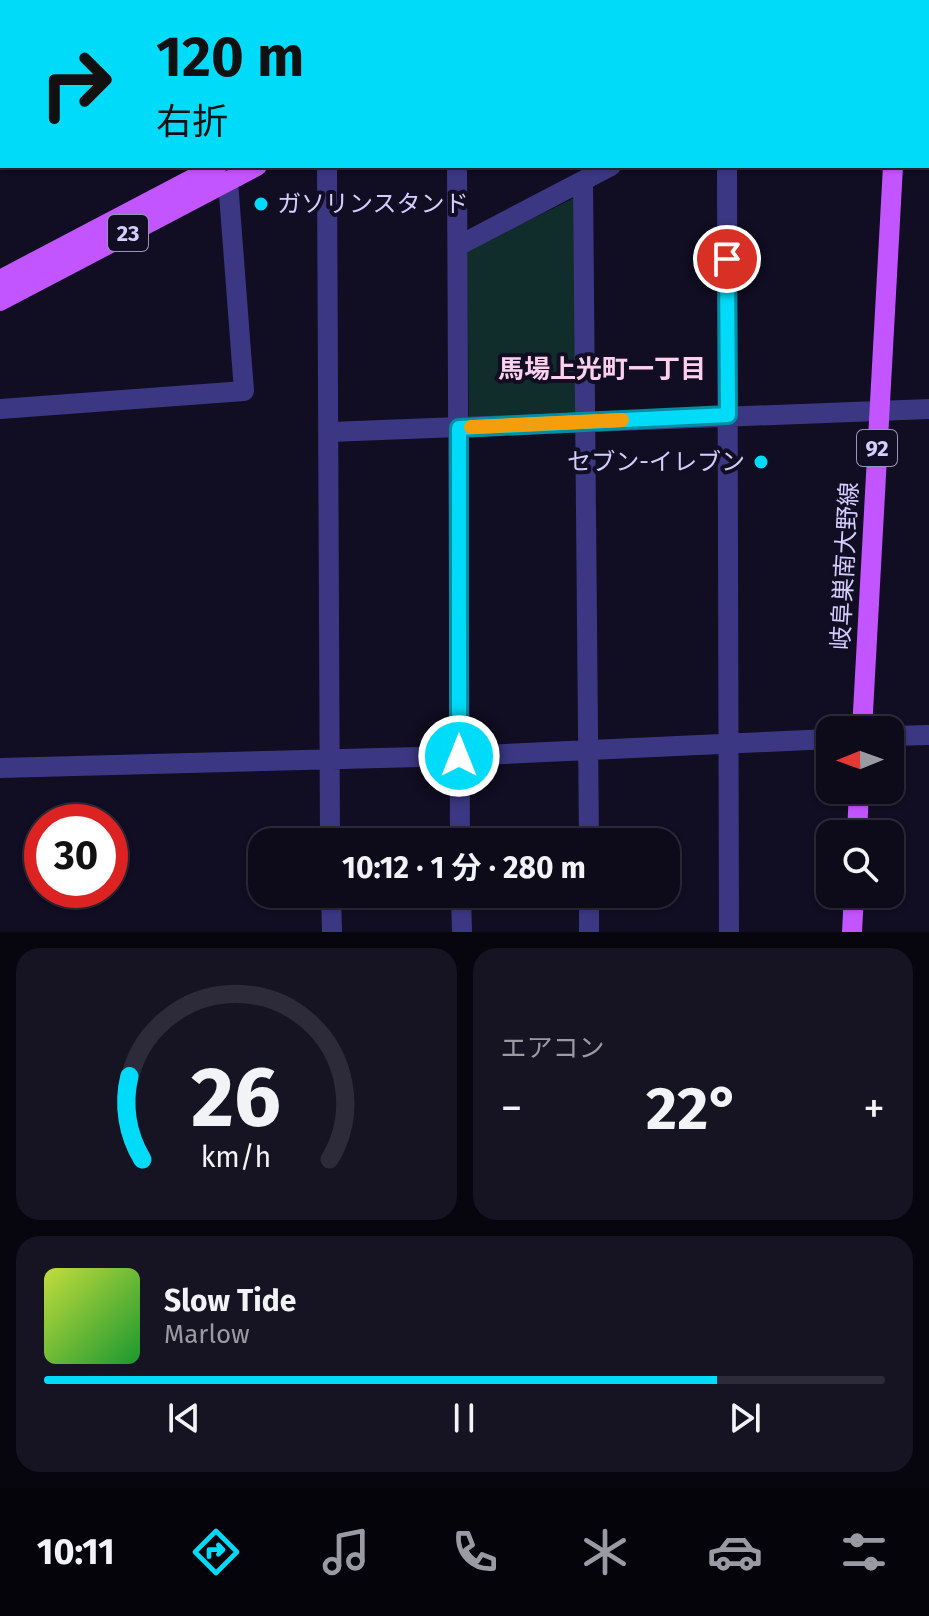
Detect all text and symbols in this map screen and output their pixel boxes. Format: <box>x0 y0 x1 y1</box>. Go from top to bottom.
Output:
text: 120 m <box>156 24 304 91</box>
icon: right <box>24 32 128 136</box>
text: 右折 <box>156 100 228 144</box>
place label: ガソリンスタンド <box>277 190 469 218</box>
marker: ガソリンスタンド <box>252 195 270 213</box>
road number: 23 <box>108 215 148 251</box>
pin <box>693 225 761 293</box>
icon: arrive <box>705 237 749 281</box>
district label: 馬場上光町一丁目 <box>498 354 706 385</box>
road number: 92 <box>857 430 897 466</box>
place label: セブン-イレブン <box>567 448 745 476</box>
marker: セブン-イレブン <box>752 453 770 471</box>
street label: 岐阜巣南大野線 <box>827 481 863 651</box>
position arrow <box>417 714 501 798</box>
north arrow <box>816 716 904 804</box>
map controls <box>816 716 904 908</box>
speed limit sign: 30 <box>24 804 128 908</box>
button: search <box>816 820 904 908</box>
text: 10:12 · 1 分 · 280 m <box>342 850 586 886</box>
text: エアコン <box>501 1033 605 1064</box>
text: 26 <box>191 1048 281 1148</box>
text: 22° <box>646 1073 739 1145</box>
text: − <box>501 1082 523 1135</box>
text: + <box>863 1082 885 1135</box>
text: km/h <box>201 1140 272 1175</box>
text: Slow Tide <box>164 1283 296 1319</box>
text: Marlow <box>164 1319 250 1350</box>
icon: previous <box>162 1396 206 1440</box>
icon: pause <box>442 1396 486 1440</box>
icon: next <box>723 1396 767 1440</box>
icon: directions <box>188 1524 244 1580</box>
icon: music <box>318 1524 374 1580</box>
icon: phone <box>447 1524 503 1580</box>
icon: climate <box>577 1524 633 1580</box>
icon: car <box>707 1524 763 1580</box>
icon: filters <box>836 1524 892 1580</box>
text: 10:11 <box>37 1530 115 1574</box>

